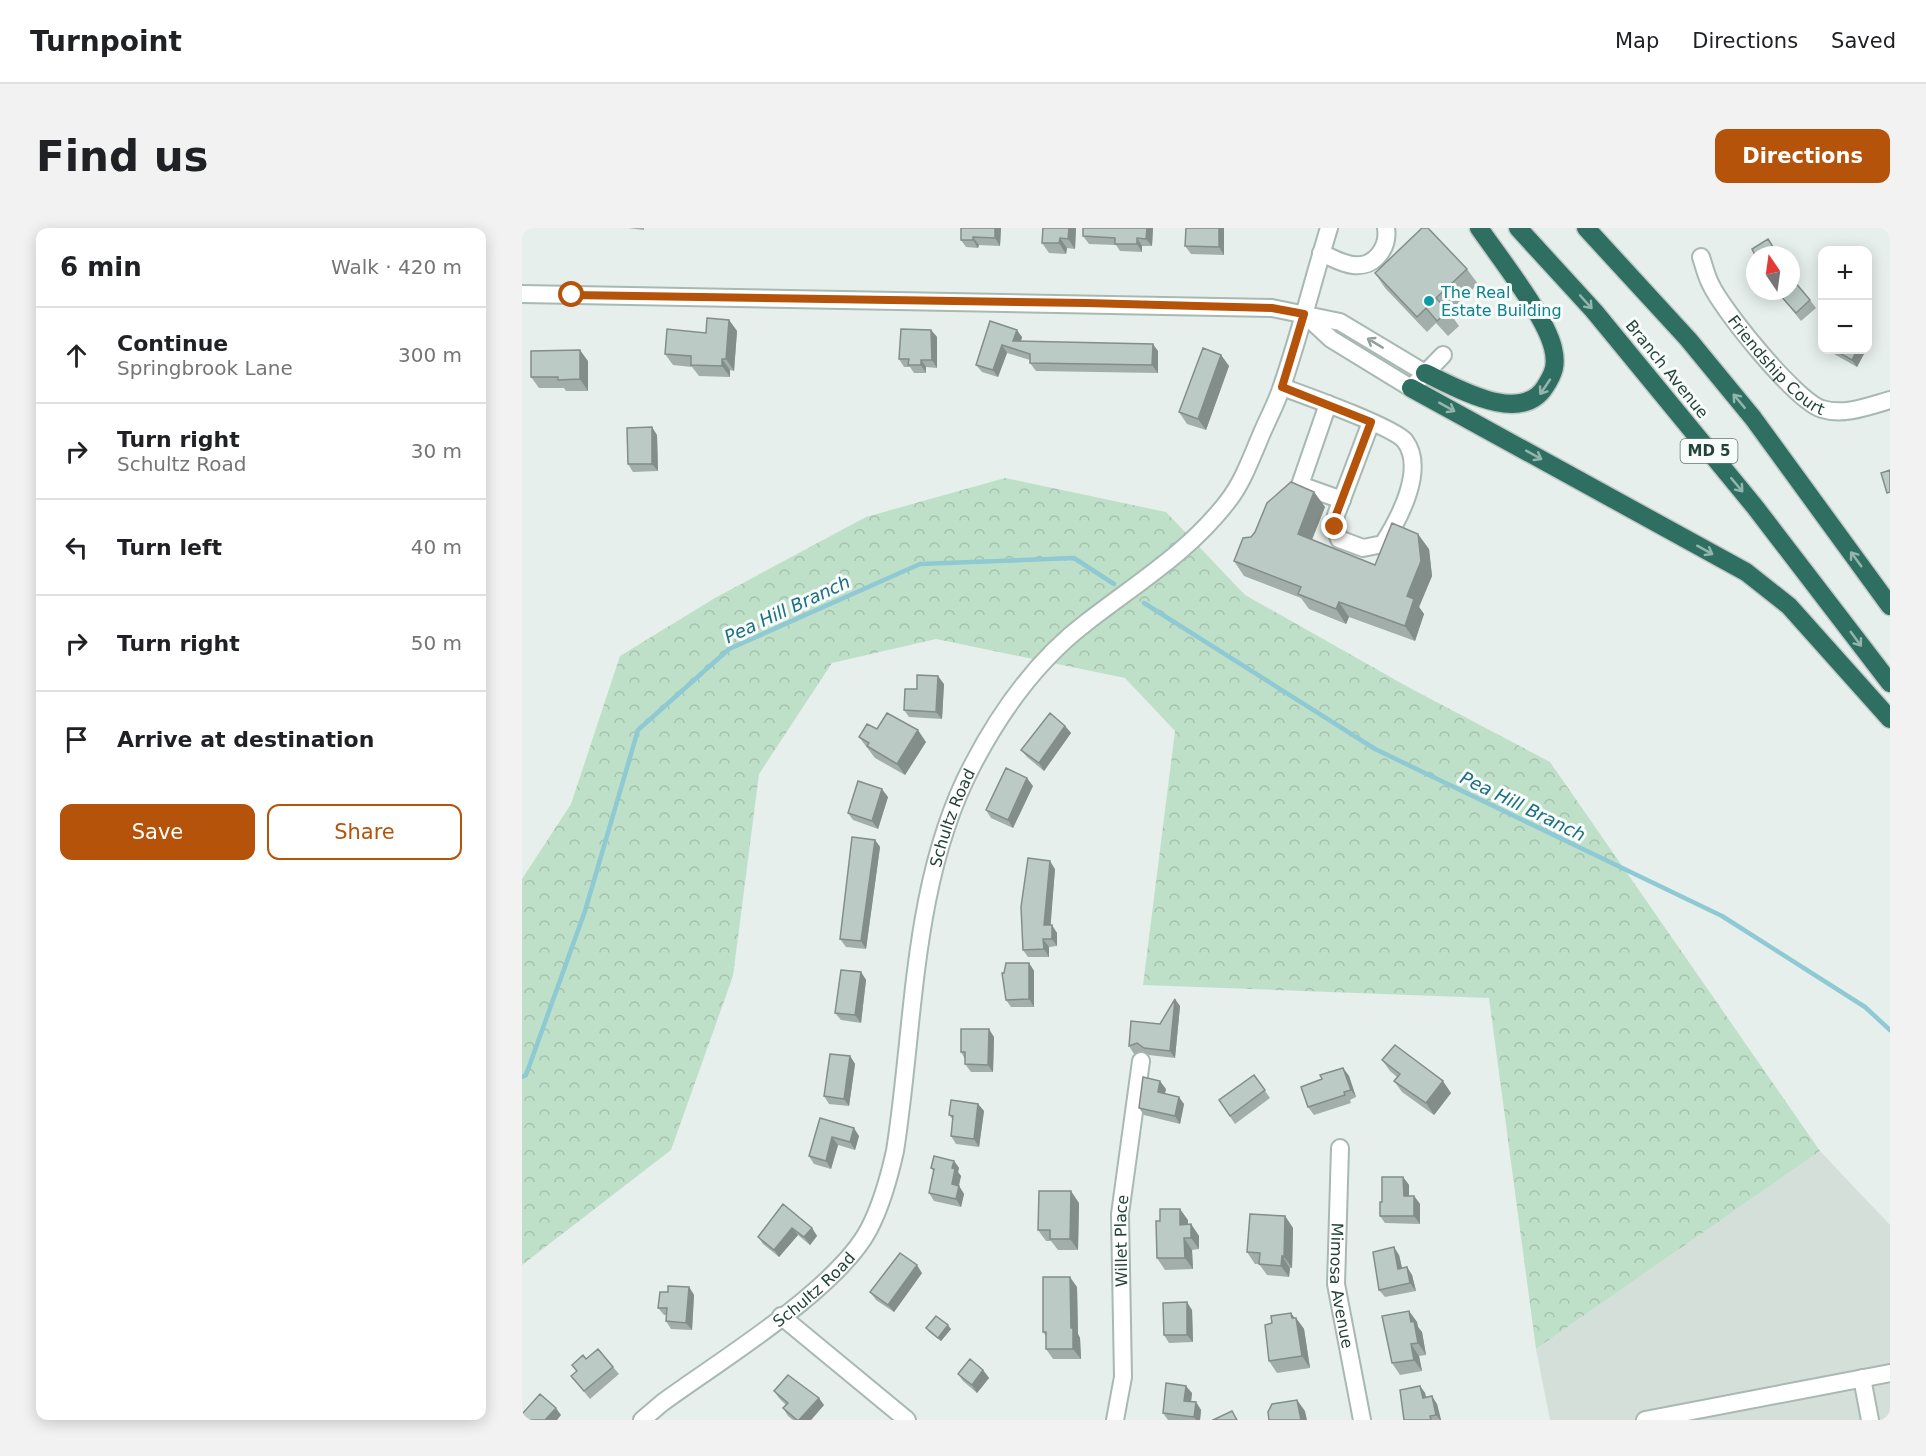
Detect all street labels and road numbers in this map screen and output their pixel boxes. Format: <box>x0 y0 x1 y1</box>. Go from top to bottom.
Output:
street label: Friendship Court <box>1724 311 1827 419</box>
street label: Branch Avenue <box>1622 316 1712 422</box>
road number: MD 5 <box>1680 439 1738 463</box>
street label: Schultz Road <box>925 765 979 869</box>
street label: Willet Place <box>1110 1193 1132 1287</box>
street label: Mimosa Avenue <box>1326 1223 1358 1350</box>
street label: Schultz Road <box>769 1248 859 1331</box>

